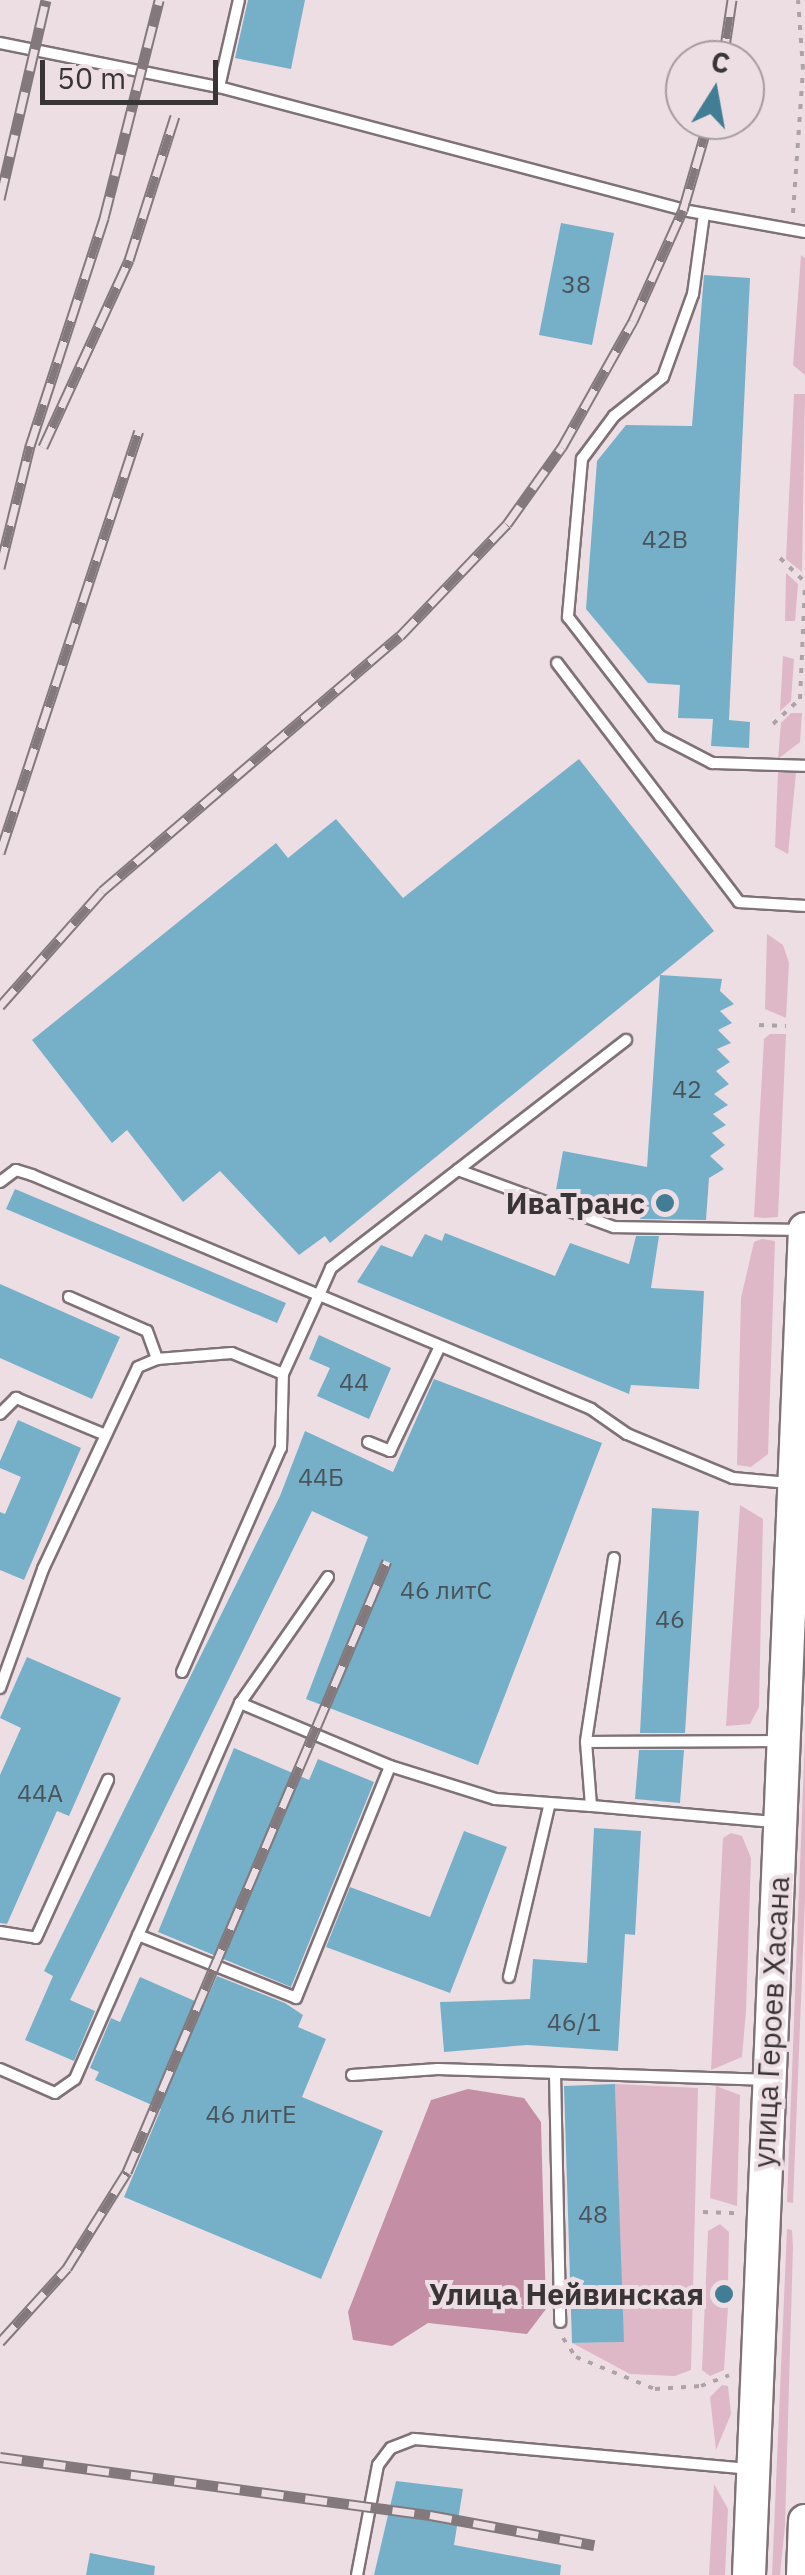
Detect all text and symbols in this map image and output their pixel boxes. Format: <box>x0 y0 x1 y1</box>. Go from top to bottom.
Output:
scale bar <box>45 40 222 102</box>
north arrow <box>665 40 765 140</box>
text: С <box>708 42 733 82</box>
text: 50 m <box>57 58 126 97</box>
house number: 38 <box>561 269 591 299</box>
house number: 42В <box>642 524 688 554</box>
house number: 42 <box>672 1074 702 1104</box>
place label: ИваТранс <box>506 1185 645 1221</box>
marker: ИваТранс <box>654 1192 676 1214</box>
house number: 44 <box>339 1367 369 1397</box>
house number: 44Б <box>298 1462 344 1492</box>
house number: 46 литС <box>400 1575 492 1605</box>
house number: 46 <box>655 1604 685 1634</box>
house number: 44А <box>17 1778 63 1808</box>
street label: улица Героев Хасана <box>745 1875 797 2169</box>
house number: 46/1 <box>547 2007 601 2037</box>
house number: 46 литЕ <box>205 2099 297 2129</box>
house number: 48 <box>578 2199 608 2229</box>
place label: Улица Нейвинская <box>429 2276 704 2312</box>
marker: Улица Нейвинская <box>713 2283 735 2305</box>

